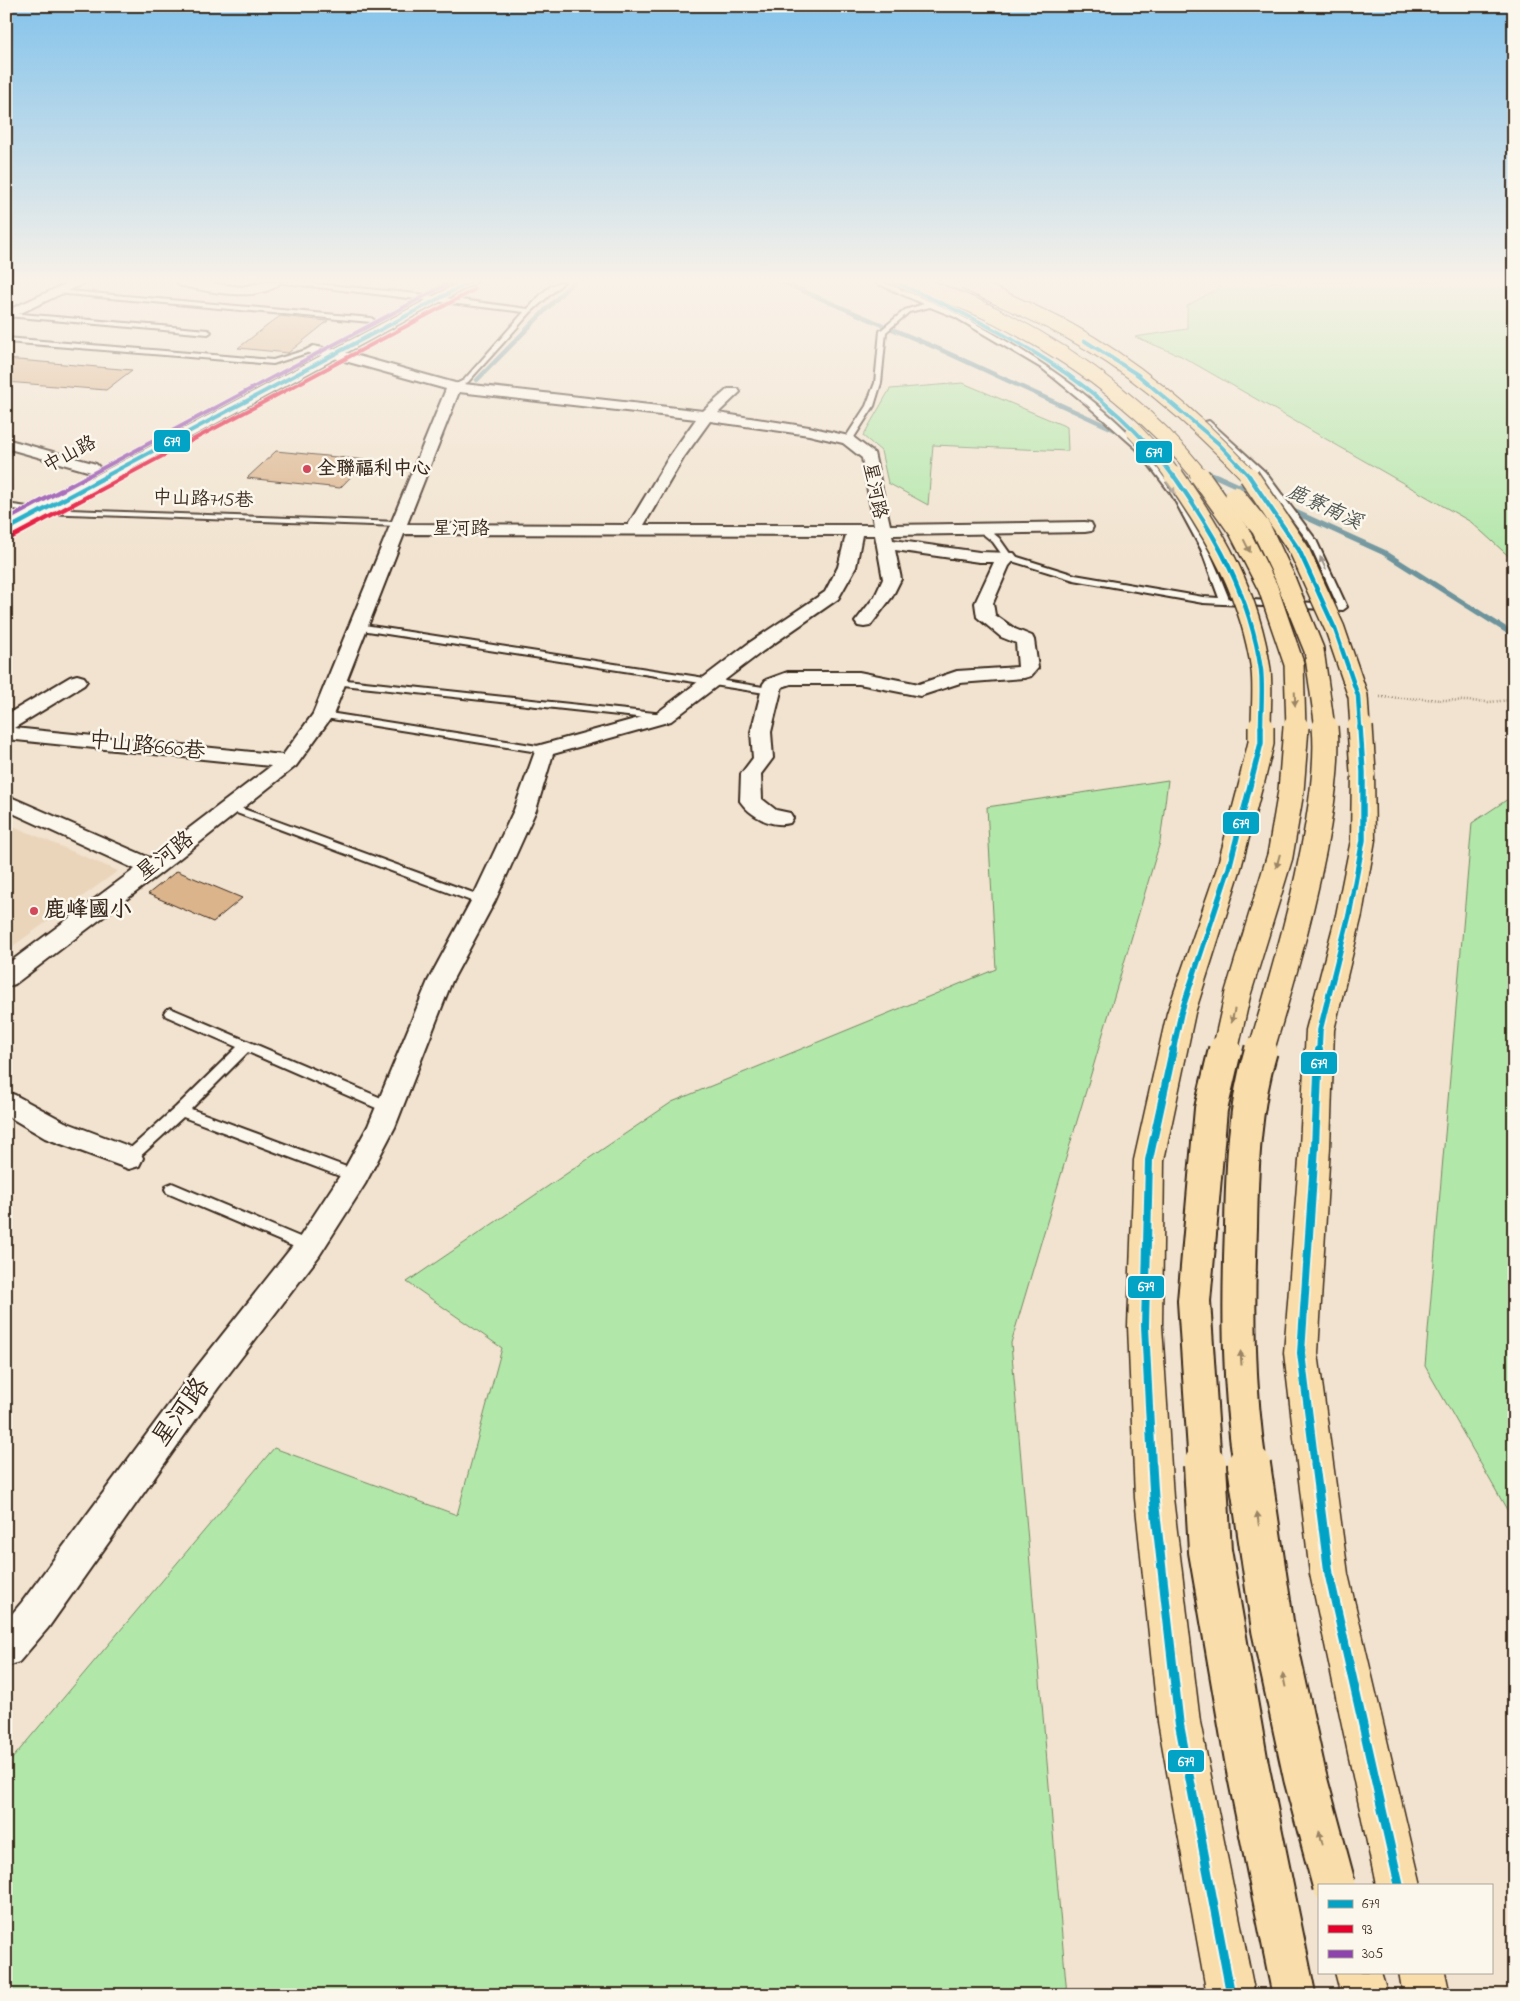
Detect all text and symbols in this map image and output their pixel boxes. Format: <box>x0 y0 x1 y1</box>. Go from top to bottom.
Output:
line badge: 679 <box>153 429 191 453</box>
street label: 中山路 <box>38 430 102 480</box>
text: 679 <box>163 432 181 453</box>
line badge: 679 <box>1135 440 1173 464</box>
text: 679 <box>1145 443 1163 464</box>
place label: 全聯福利中心 <box>317 456 431 483</box>
street label: 星河路 <box>855 460 893 522</box>
marker: 全聯福利中心 <box>301 463 313 475</box>
water label: 鹿寮南溪 <box>1282 478 1367 538</box>
one-way arrow <box>1166 481 1176 495</box>
street label: 中山路715巷 <box>152 485 254 515</box>
street label: 星河路 <box>432 516 490 543</box>
one-way arrow <box>1243 539 1251 553</box>
one-way arrow <box>1318 556 1326 570</box>
one-way arrow <box>1291 692 1299 708</box>
street label: 中山路660巷 <box>87 725 207 769</box>
line badge: 679 <box>1222 811 1260 835</box>
text: 679 <box>1232 814 1250 835</box>
street label: 星河路 <box>130 824 202 890</box>
one-way arrow <box>1274 853 1282 868</box>
place label: 鹿峰國小 <box>44 895 132 927</box>
marker: 鹿峰國小 <box>28 905 40 917</box>
one-way arrow <box>1229 1009 1237 1024</box>
line badge: 679 <box>1300 1051 1338 1075</box>
text: 679 <box>1310 1054 1328 1075</box>
line badge: 679 <box>1127 1275 1165 1299</box>
text: 679 <box>1137 1277 1155 1298</box>
one-way arrow <box>1236 1350 1244 1366</box>
street label: 星河路 <box>144 1370 220 1456</box>
one-way arrow <box>1253 1511 1261 1527</box>
one-way arrow <box>1280 1672 1288 1687</box>
line badge: 679 <box>1167 1749 1205 1773</box>
text: 679 <box>1177 1752 1195 1773</box>
one-way arrow <box>1317 1830 1325 1845</box>
legend <box>1318 1884 1492 1974</box>
text: 679 <box>1362 1893 1380 1915</box>
text: 93 <box>1362 1919 1373 1941</box>
text: 305 <box>1362 1943 1384 1965</box>

